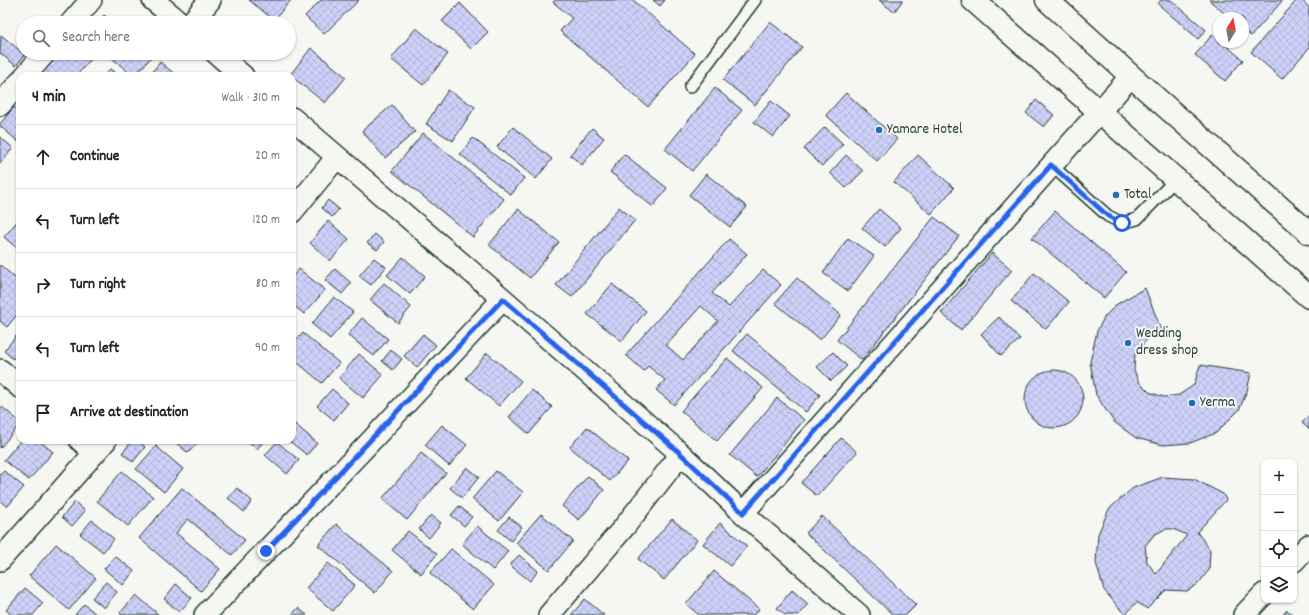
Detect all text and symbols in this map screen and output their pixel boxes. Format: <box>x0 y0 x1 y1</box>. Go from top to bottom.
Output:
north arrow <box>1213 12 1249 48</box>
search box <box>16 16 296 60</box>
icon: search <box>30 27 52 49</box>
text: Search here <box>62 27 130 49</box>
text: 4 min <box>32 86 66 110</box>
text: Walk · 310 m <box>221 89 280 108</box>
place label: Yamare Hotel <box>887 119 963 141</box>
marker: Yamare Hotel <box>874 125 884 135</box>
icon: ahead <box>32 146 54 168</box>
text: Continue <box>70 146 119 168</box>
text: 20 m <box>255 147 280 166</box>
place label: Total <box>1124 184 1152 206</box>
marker: Total <box>1111 190 1121 200</box>
icon: left <box>32 210 54 232</box>
text: Turn left <box>70 210 119 232</box>
text: 120 m <box>252 211 280 230</box>
route start <box>1113 214 1131 232</box>
icon: right <box>32 274 54 296</box>
text: Turn right <box>70 274 126 296</box>
text: 80 m <box>256 275 280 294</box>
place label: Wedding dress shop <box>1136 323 1198 362</box>
icon: left <box>32 338 54 360</box>
text: Turn left <box>70 338 119 360</box>
marker: Wedding dress shop <box>1123 338 1133 348</box>
text: 90 m <box>255 339 280 358</box>
place label: Yerma <box>1200 392 1236 414</box>
marker: Yerma <box>1187 398 1197 408</box>
icon: arrive <box>32 402 54 424</box>
text: Arrive at destination <box>70 402 188 424</box>
map controls <box>1261 459 1297 603</box>
button: + <box>1261 459 1297 495</box>
button: − <box>1261 495 1297 531</box>
button: locate <box>1261 531 1297 567</box>
route end <box>257 542 275 560</box>
button: layers <box>1261 567 1297 603</box>

